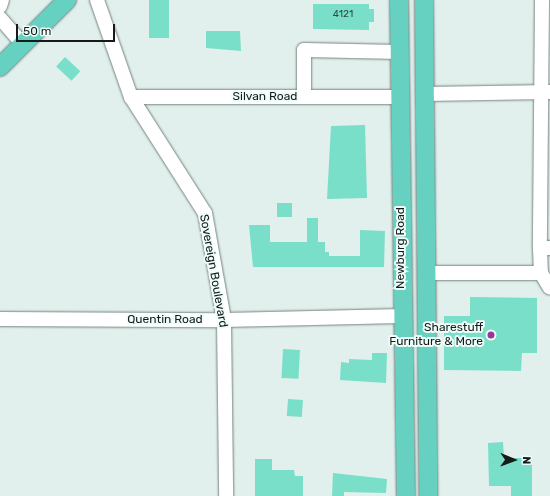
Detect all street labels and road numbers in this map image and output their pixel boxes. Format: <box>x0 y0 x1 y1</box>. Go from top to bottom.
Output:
street label: Silvan Road <box>233 90 297 104</box>
street label: Newburg Road <box>394 207 408 289</box>
street label: Sovereign Boulevard <box>196 213 230 329</box>
street label: Quentin Road <box>127 313 203 327</box>

